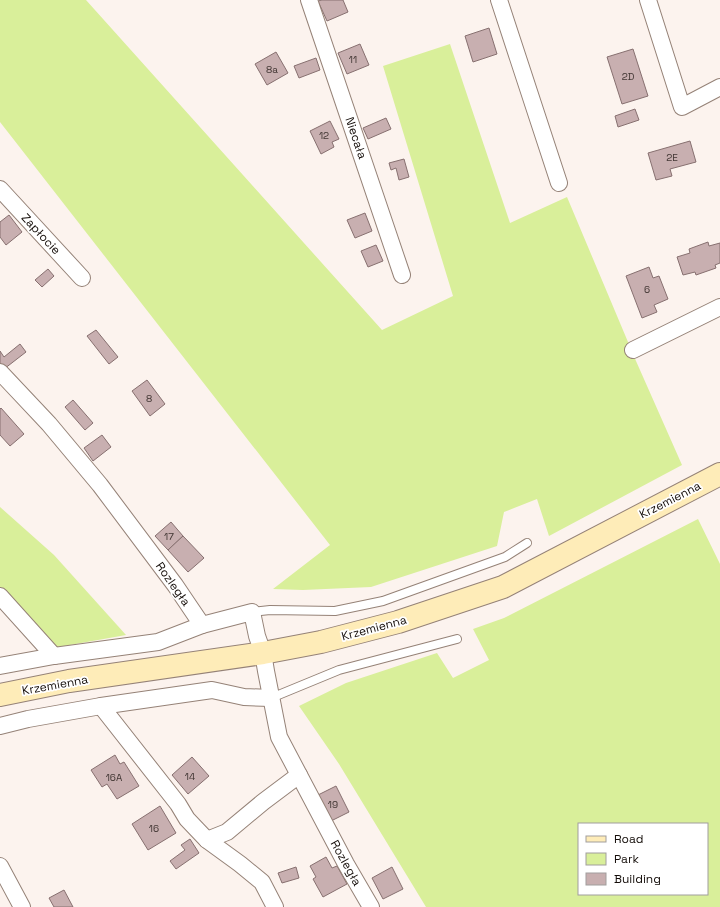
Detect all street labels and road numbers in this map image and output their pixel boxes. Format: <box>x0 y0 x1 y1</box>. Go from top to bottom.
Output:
street label: Niecała <box>341 115 371 161</box>
street label: Zapłocie <box>18 210 64 258</box>
street label: Krzemienna <box>637 478 704 522</box>
street label: Rozległa <box>152 559 194 609</box>
street label: Krzemienna <box>340 612 408 644</box>
street label: Krzemienna <box>21 671 89 699</box>
street label: Rozległa <box>327 837 365 889</box>

